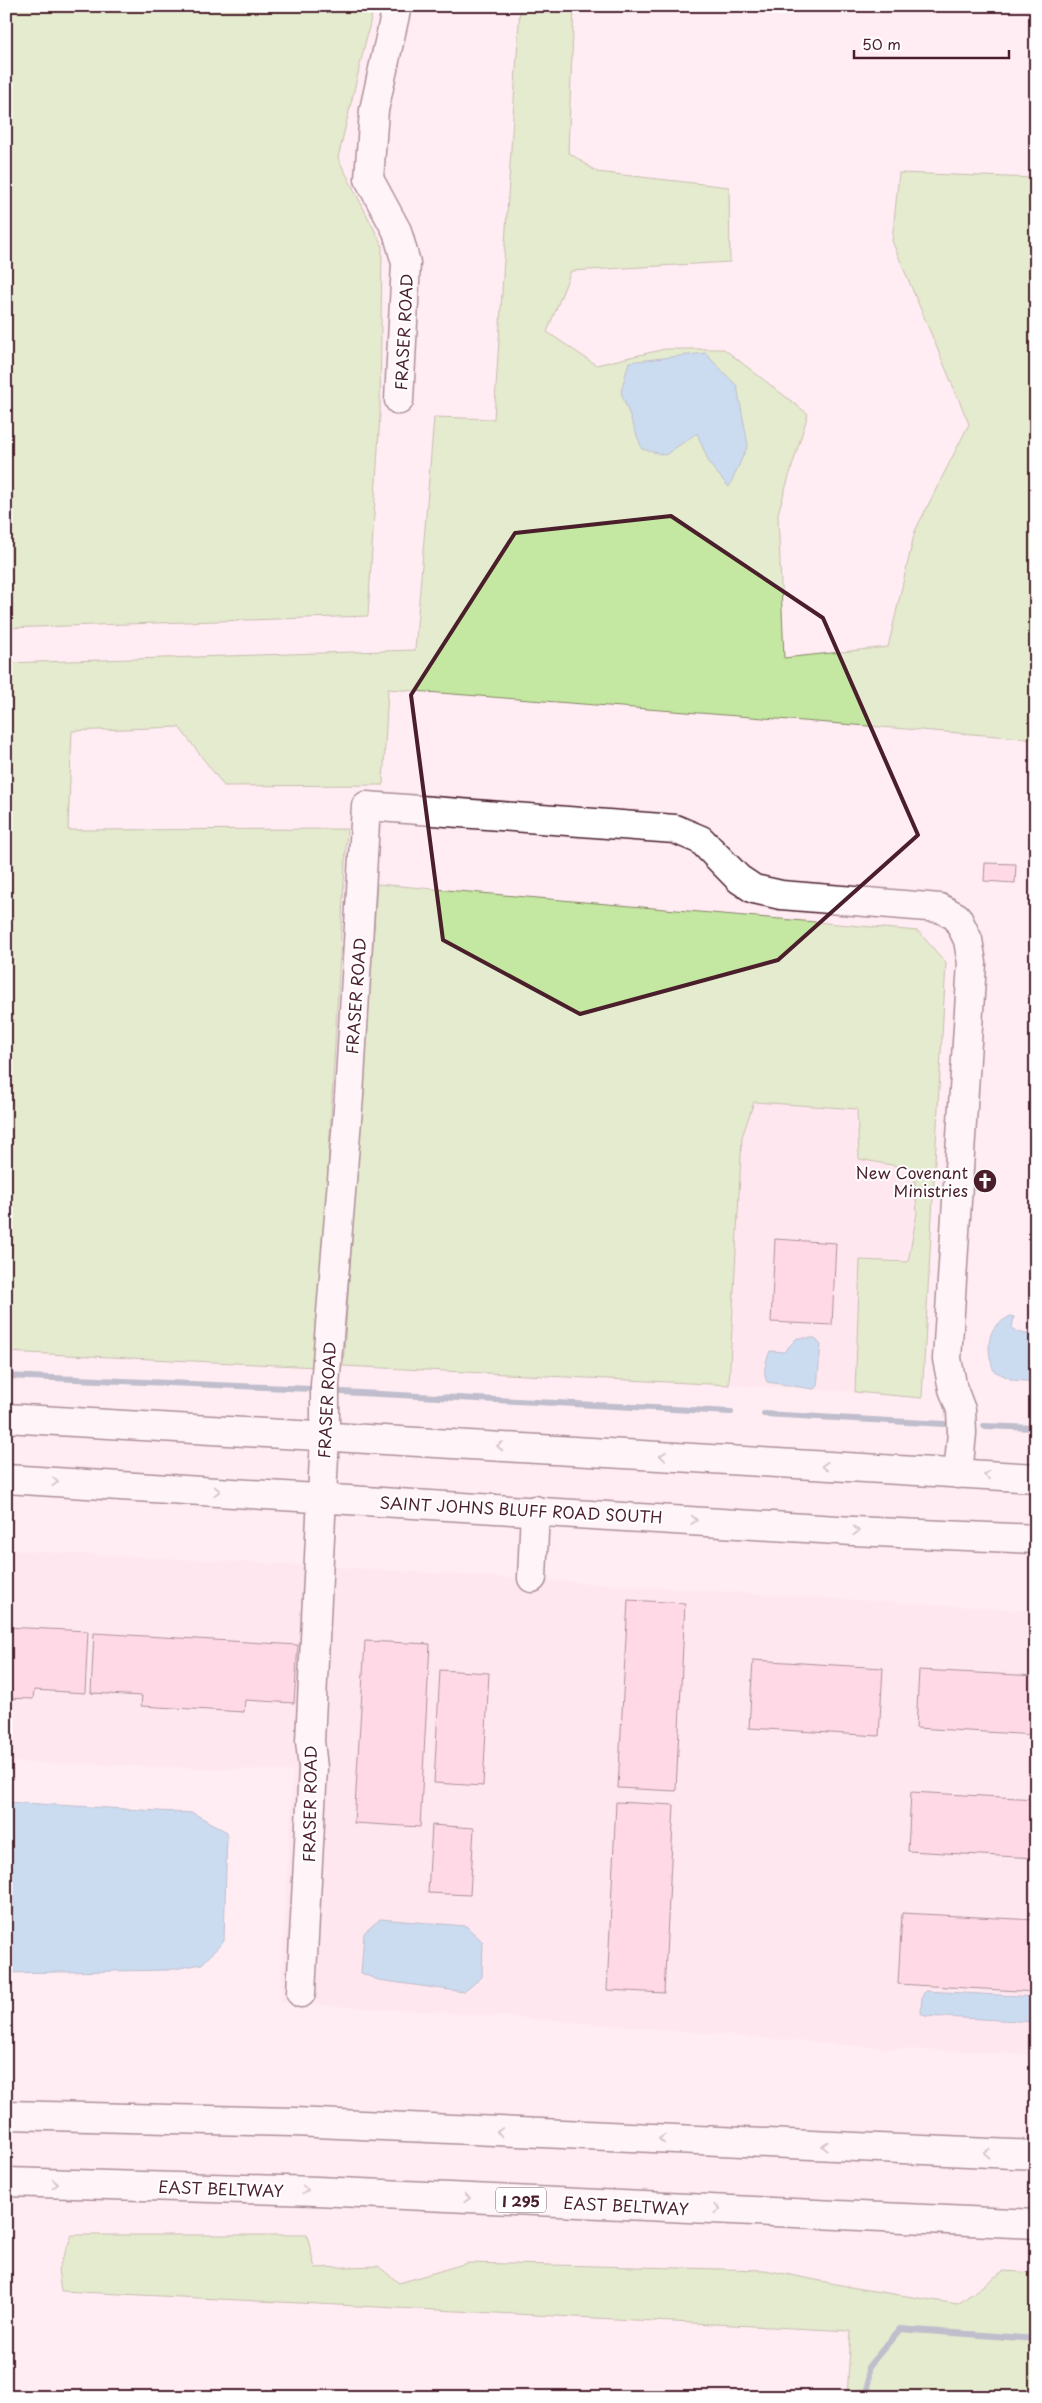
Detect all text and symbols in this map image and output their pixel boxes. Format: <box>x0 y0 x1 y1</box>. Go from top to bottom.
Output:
scale bar <box>854 28 1010 60</box>
text: 50 m <box>862 32 901 55</box>
street label: FRASER ROAD <box>388 273 418 391</box>
street label: FRASER ROAD <box>339 937 371 1055</box>
place label: New Covenant Ministries <box>855 1160 968 1202</box>
church icon: New Covenant Ministries <box>972 1168 998 1194</box>
street label: FRASER ROAD <box>311 1341 341 1459</box>
one-way arrow <box>496 1441 504 1452</box>
one-way arrow <box>658 1451 666 1462</box>
one-way arrow <box>821 1461 829 1472</box>
one-way arrow <box>983 1470 991 1481</box>
one-way arrow <box>51 1476 59 1487</box>
one-way arrow <box>213 1486 221 1497</box>
street label: SAINT JOHNS BLUFF ROAD SOUTH <box>379 1490 663 1528</box>
one-way arrow <box>690 1514 698 1525</box>
one-way arrow <box>852 1525 860 1536</box>
street label: FRASER ROAD <box>296 1745 322 1863</box>
one-way arrow <box>496 2126 504 2137</box>
one-way arrow <box>658 2133 666 2144</box>
one-way arrow <box>820 2141 828 2151</box>
one-way arrow <box>983 2148 991 2159</box>
street label: EAST BELTWAY <box>158 2174 284 2202</box>
one-way arrow <box>51 2178 59 2189</box>
one-way arrow <box>301 2185 309 2196</box>
road number: I 295 <box>496 2188 546 2212</box>
street label: EAST BELTWAY <box>563 2190 689 2220</box>
one-way arrow <box>463 2192 471 2203</box>
one-way arrow <box>713 2204 721 2215</box>

